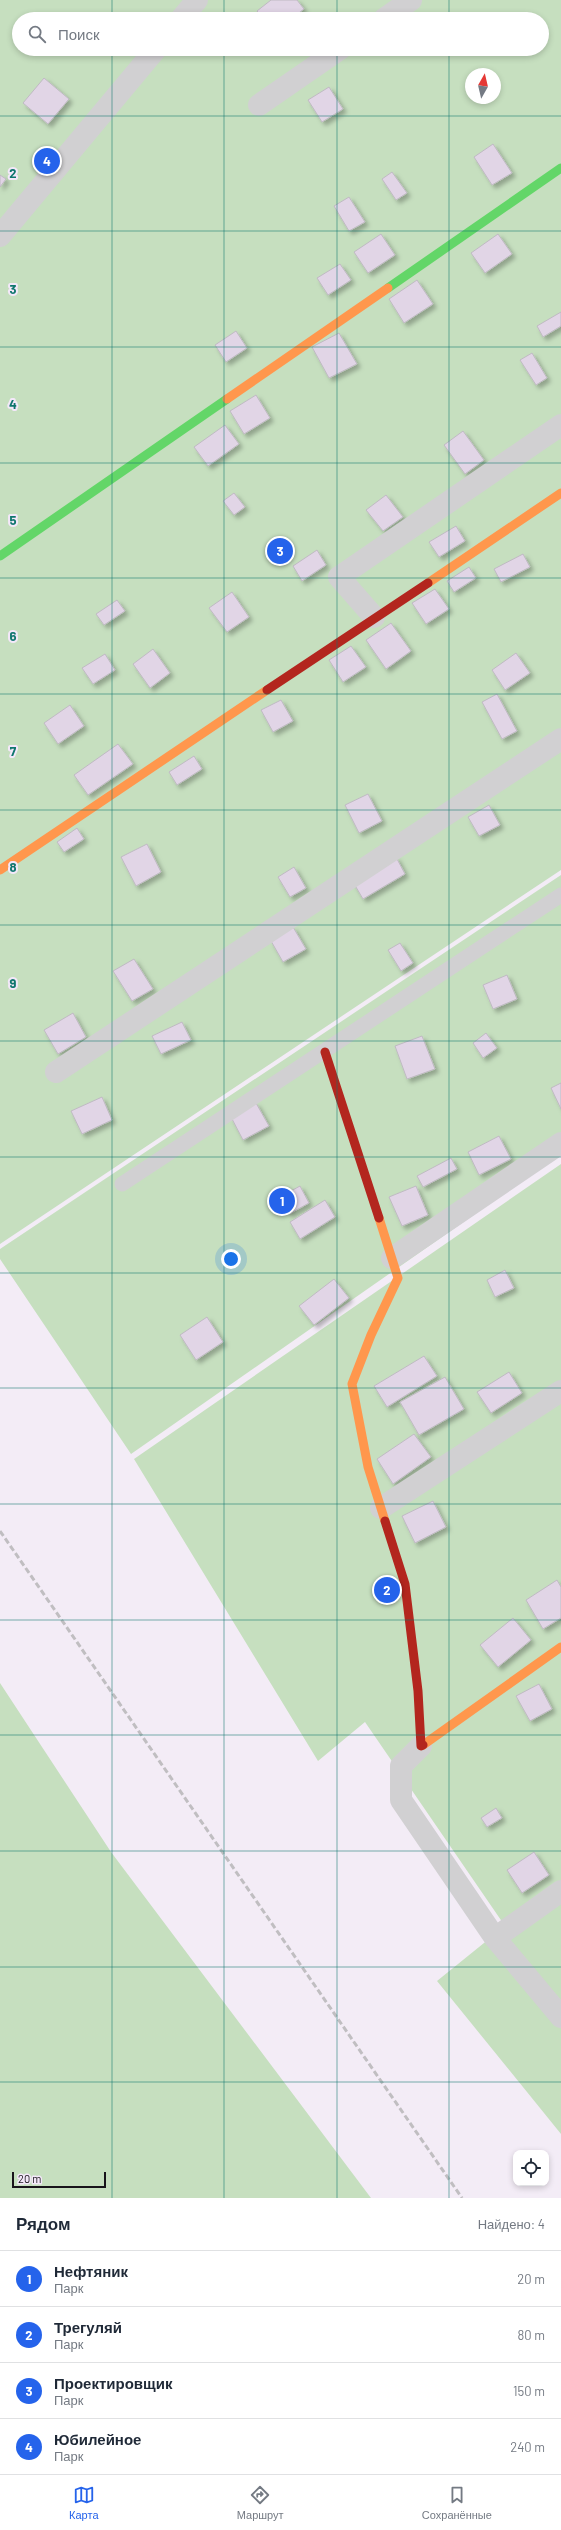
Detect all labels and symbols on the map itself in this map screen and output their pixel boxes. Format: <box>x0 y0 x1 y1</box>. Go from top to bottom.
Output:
north arrow <box>465 68 501 104</box>
pin: 4 <box>34 146 60 176</box>
text: 2 <box>9 165 17 181</box>
text: 3 <box>9 281 17 297</box>
text: 4 <box>9 396 17 412</box>
text: 5 <box>9 512 17 528</box>
pin: 3 <box>267 536 293 566</box>
text: 6 <box>10 628 17 644</box>
text: 7 <box>10 743 17 759</box>
text: 8 <box>9 859 17 875</box>
text: 9 <box>10 975 17 991</box>
pin: 1 <box>269 1186 295 1216</box>
your location <box>221 1249 241 1269</box>
pin: 2 <box>374 1575 400 1605</box>
scale bar <box>12 2170 106 2189</box>

